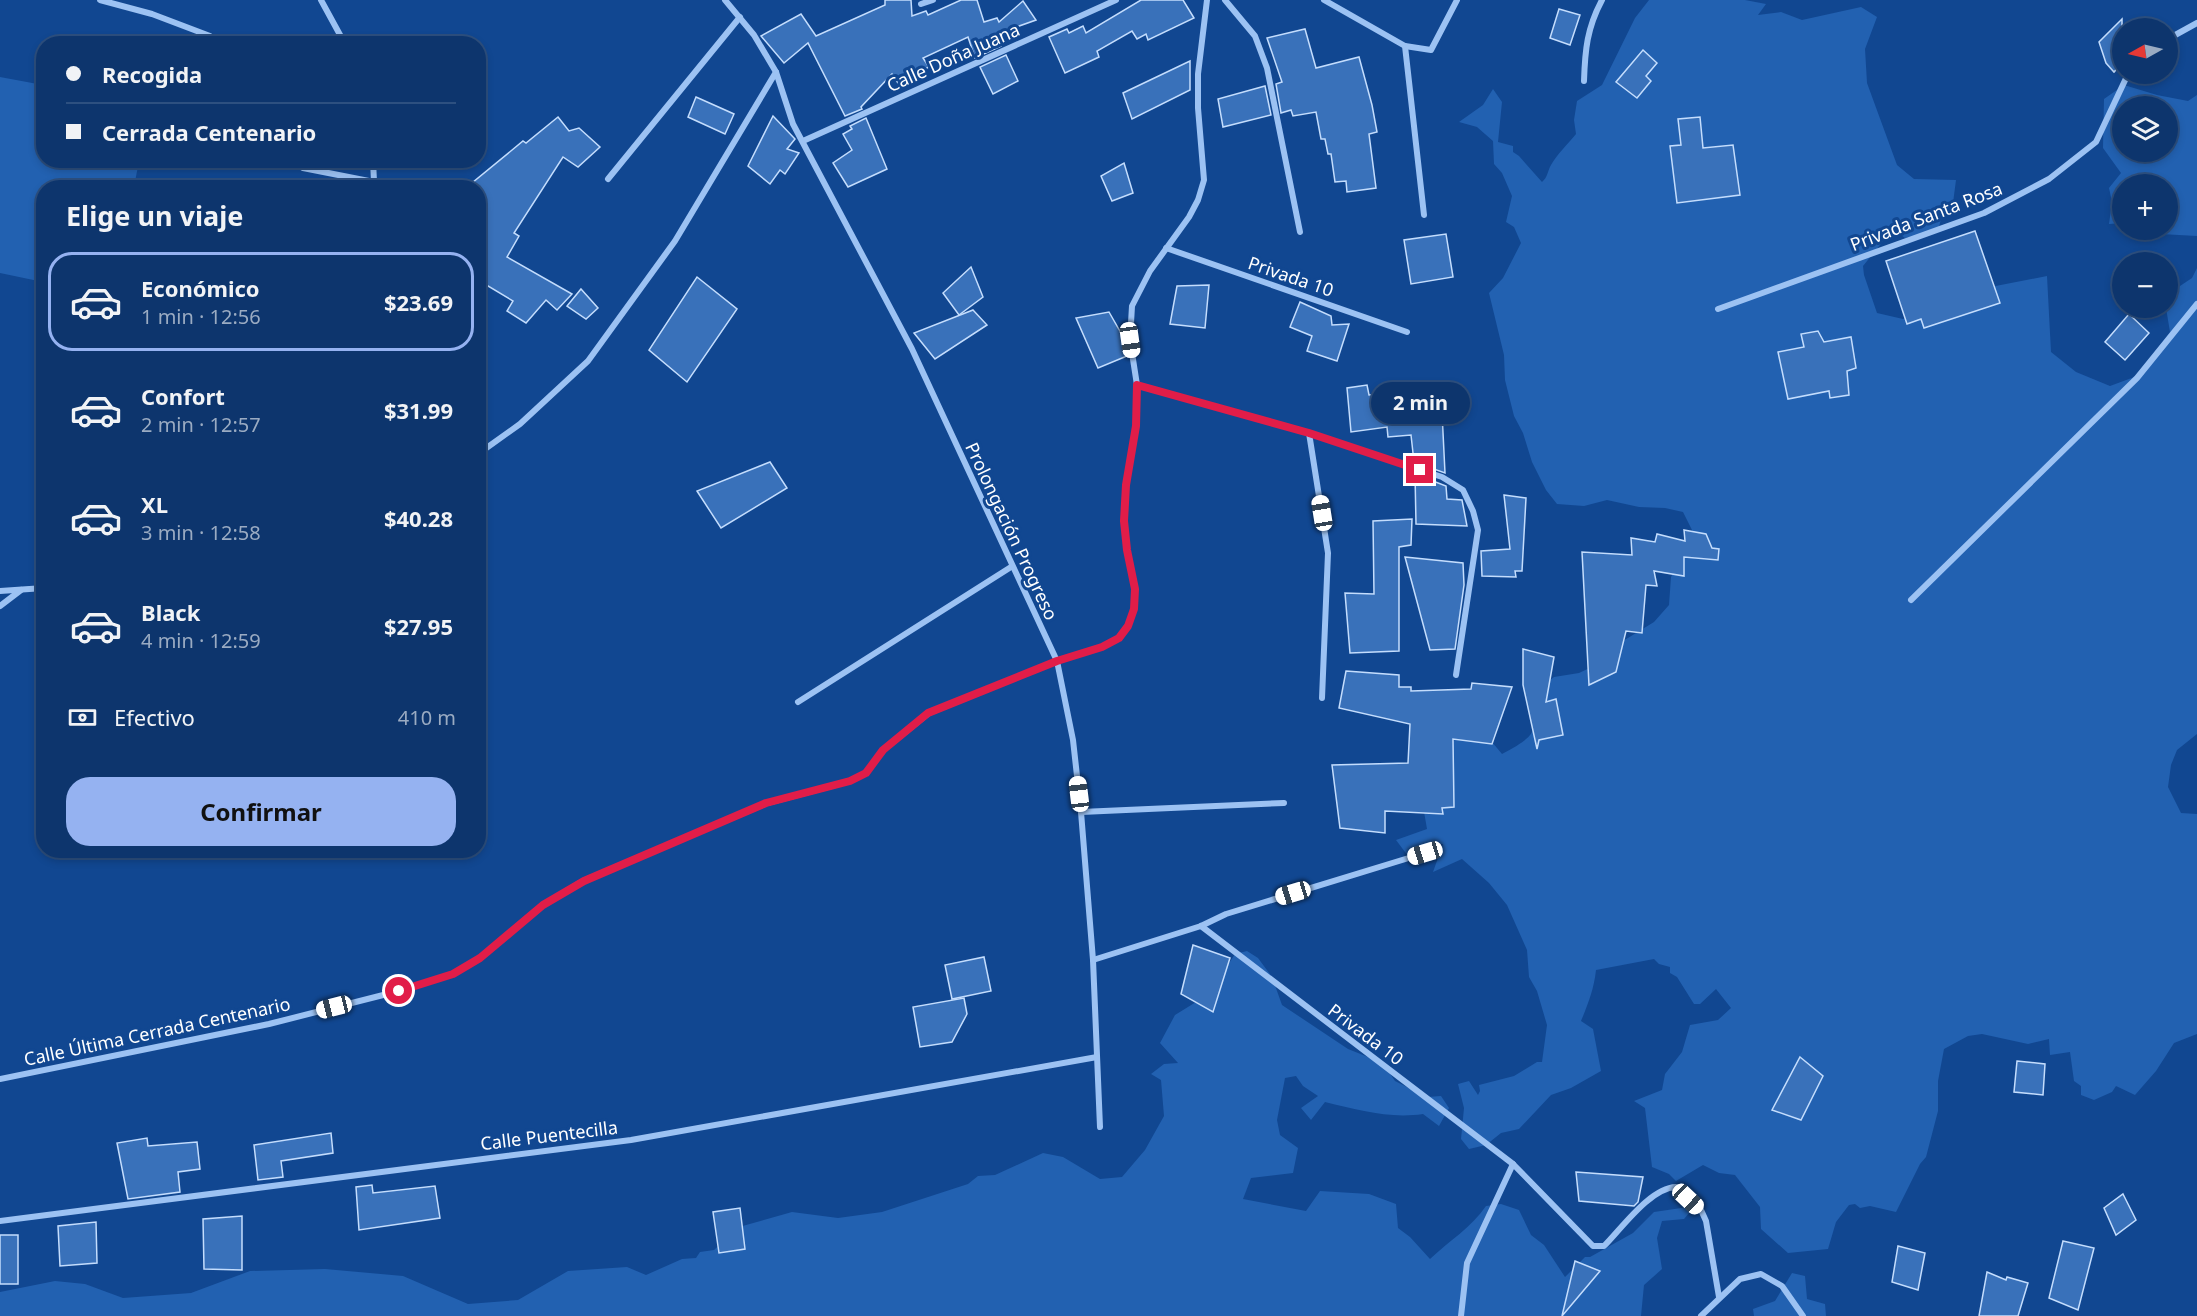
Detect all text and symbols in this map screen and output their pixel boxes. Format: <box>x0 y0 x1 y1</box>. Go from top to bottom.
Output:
street label: Calle Doña Juana <box>883 17 1023 97</box>
north arrow <box>2112 18 2178 84</box>
map controls <box>2112 18 2178 318</box>
text: Recogida <box>102 59 202 89</box>
button: layers <box>2112 96 2178 162</box>
text: Cerrada Centenario <box>102 117 316 147</box>
button: + <box>2112 174 2178 240</box>
street label: Privada Santa Rosa <box>1846 176 2006 256</box>
text: Elige un viaje <box>66 197 243 234</box>
street label: Privada 10 <box>1245 250 1337 302</box>
button: − <box>2112 252 2178 318</box>
text: Económico <box>141 273 260 303</box>
icon: car <box>69 275 123 329</box>
text: $23.69 <box>384 287 453 317</box>
text: 1 min · 12:56 <box>141 303 261 330</box>
car <box>1119 321 1141 359</box>
text: Confort <box>141 381 225 411</box>
icon: car <box>69 383 123 437</box>
callout: 2 min <box>1370 383 1470 425</box>
text: 2 min <box>1393 389 1448 416</box>
text: $31.99 <box>384 395 453 425</box>
text: 2 min · 12:57 <box>141 411 261 438</box>
street label: Prolongación Progreso <box>960 438 1064 624</box>
route end <box>1406 456 1433 483</box>
text: XL <box>141 489 168 519</box>
icon: car <box>69 491 123 545</box>
car <box>1310 494 1334 532</box>
text: $40.28 <box>384 503 453 533</box>
text: 3 min · 12:58 <box>141 519 261 546</box>
text: Black <box>141 597 200 627</box>
icon: car <box>69 599 123 653</box>
text: $27.95 <box>384 611 453 641</box>
text: 4 min · 12:59 <box>141 627 261 654</box>
icon: cash <box>66 701 99 734</box>
text: Efectivo <box>114 702 195 732</box>
text: 410 m <box>398 704 456 731</box>
car <box>1068 775 1090 813</box>
button: Confirmar <box>66 777 456 846</box>
car <box>1405 839 1445 867</box>
car <box>1273 879 1313 907</box>
route start <box>385 977 412 1004</box>
street label: Calle Última Cerrada Centenario <box>22 991 292 1071</box>
car <box>314 994 354 1020</box>
street label: Privada 10 <box>1323 998 1409 1070</box>
street label: Calle Puentecilla <box>479 1115 619 1155</box>
car <box>1669 1180 1707 1218</box>

